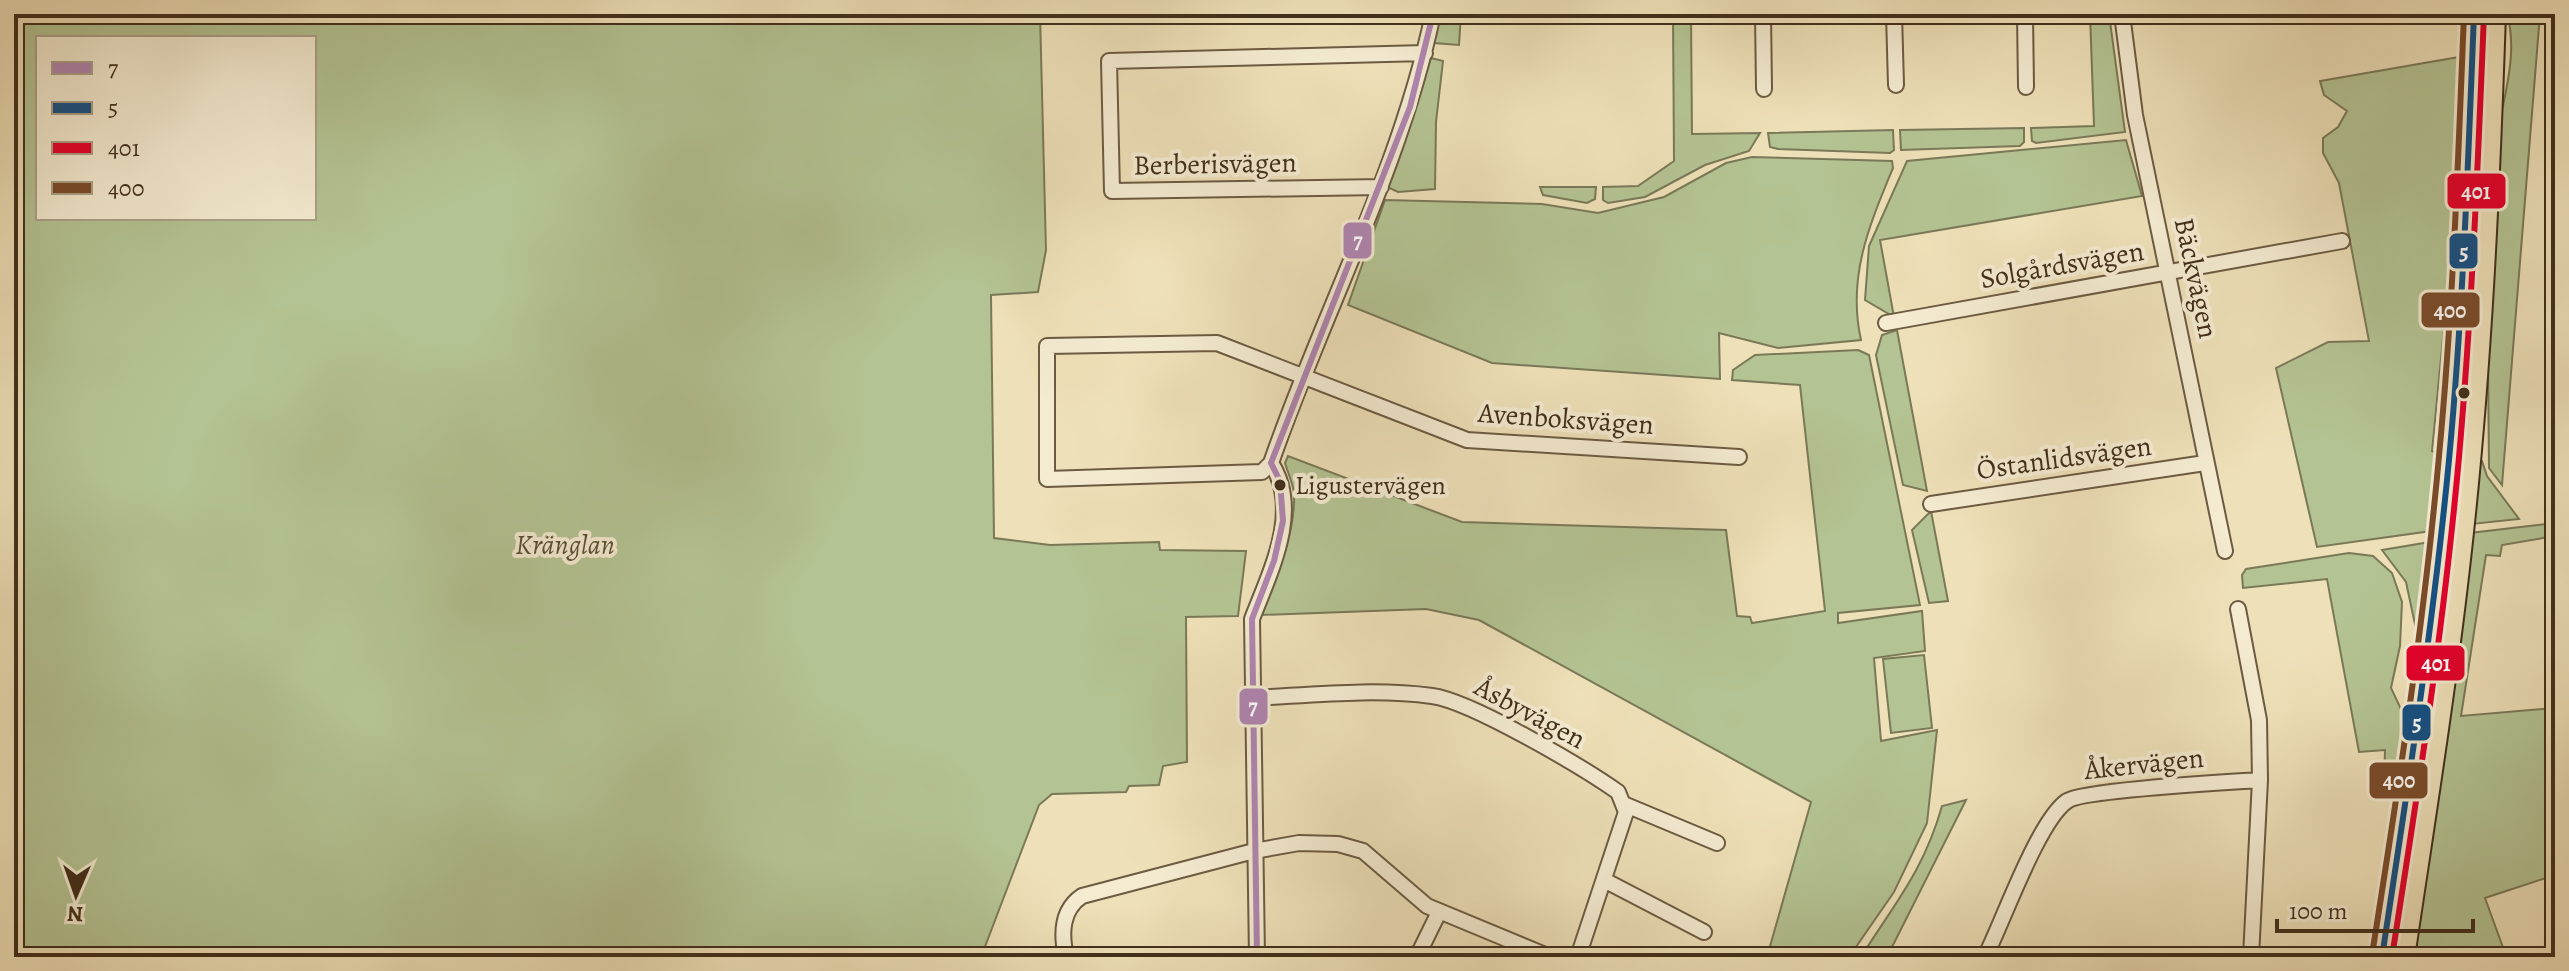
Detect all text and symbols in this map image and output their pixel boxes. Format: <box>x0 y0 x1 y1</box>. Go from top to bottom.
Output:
legend <box>36 36 316 220</box>
text: 7 <box>108 52 119 84</box>
text: 5 <box>108 92 118 124</box>
text: 401 <box>108 132 140 164</box>
street label: Berberisvägen <box>1133 144 1297 184</box>
text: 400 <box>108 172 144 204</box>
line badge: 401 <box>2446 172 2507 210</box>
text: 401 <box>2461 177 2491 207</box>
street label: Bäckvägen <box>2165 214 2227 342</box>
line badge: 7 <box>1342 221 1373 260</box>
text: 7 <box>1353 226 1363 256</box>
street label: Solgårdsvägen <box>1977 232 2147 298</box>
line badge: 5 <box>2448 232 2479 270</box>
text: 5 <box>2459 237 2469 267</box>
line badge: 400 <box>2420 291 2481 329</box>
text: 400 <box>2434 296 2466 326</box>
unlabelled marker <box>2456 385 2472 401</box>
street label: Avenboksvägen <box>1476 394 1655 444</box>
street label: Östanlidsvägen <box>1974 427 2154 489</box>
place label: Ligustervägen <box>1295 468 1446 503</box>
marker: Ligustervägen <box>1272 477 1288 493</box>
park label: Kränglan <box>515 526 615 564</box>
line badge: 401 <box>2405 644 2466 682</box>
text: 401 <box>2421 649 2451 679</box>
street label: Åsbyvägen <box>1467 667 1592 758</box>
line badge: 7 <box>1238 687 1269 726</box>
text: 7 <box>1248 692 1258 722</box>
line badge: 5 <box>2401 703 2432 742</box>
text: 5 <box>2412 708 2422 738</box>
street label: Åkervägen <box>2081 739 2206 789</box>
line badge: 400 <box>2368 761 2429 800</box>
text: 400 <box>2383 766 2415 796</box>
north arrow <box>36 855 116 935</box>
scale bar <box>2277 883 2473 933</box>
text: 100 m <box>2289 895 2348 927</box>
text: N <box>67 899 84 929</box>

